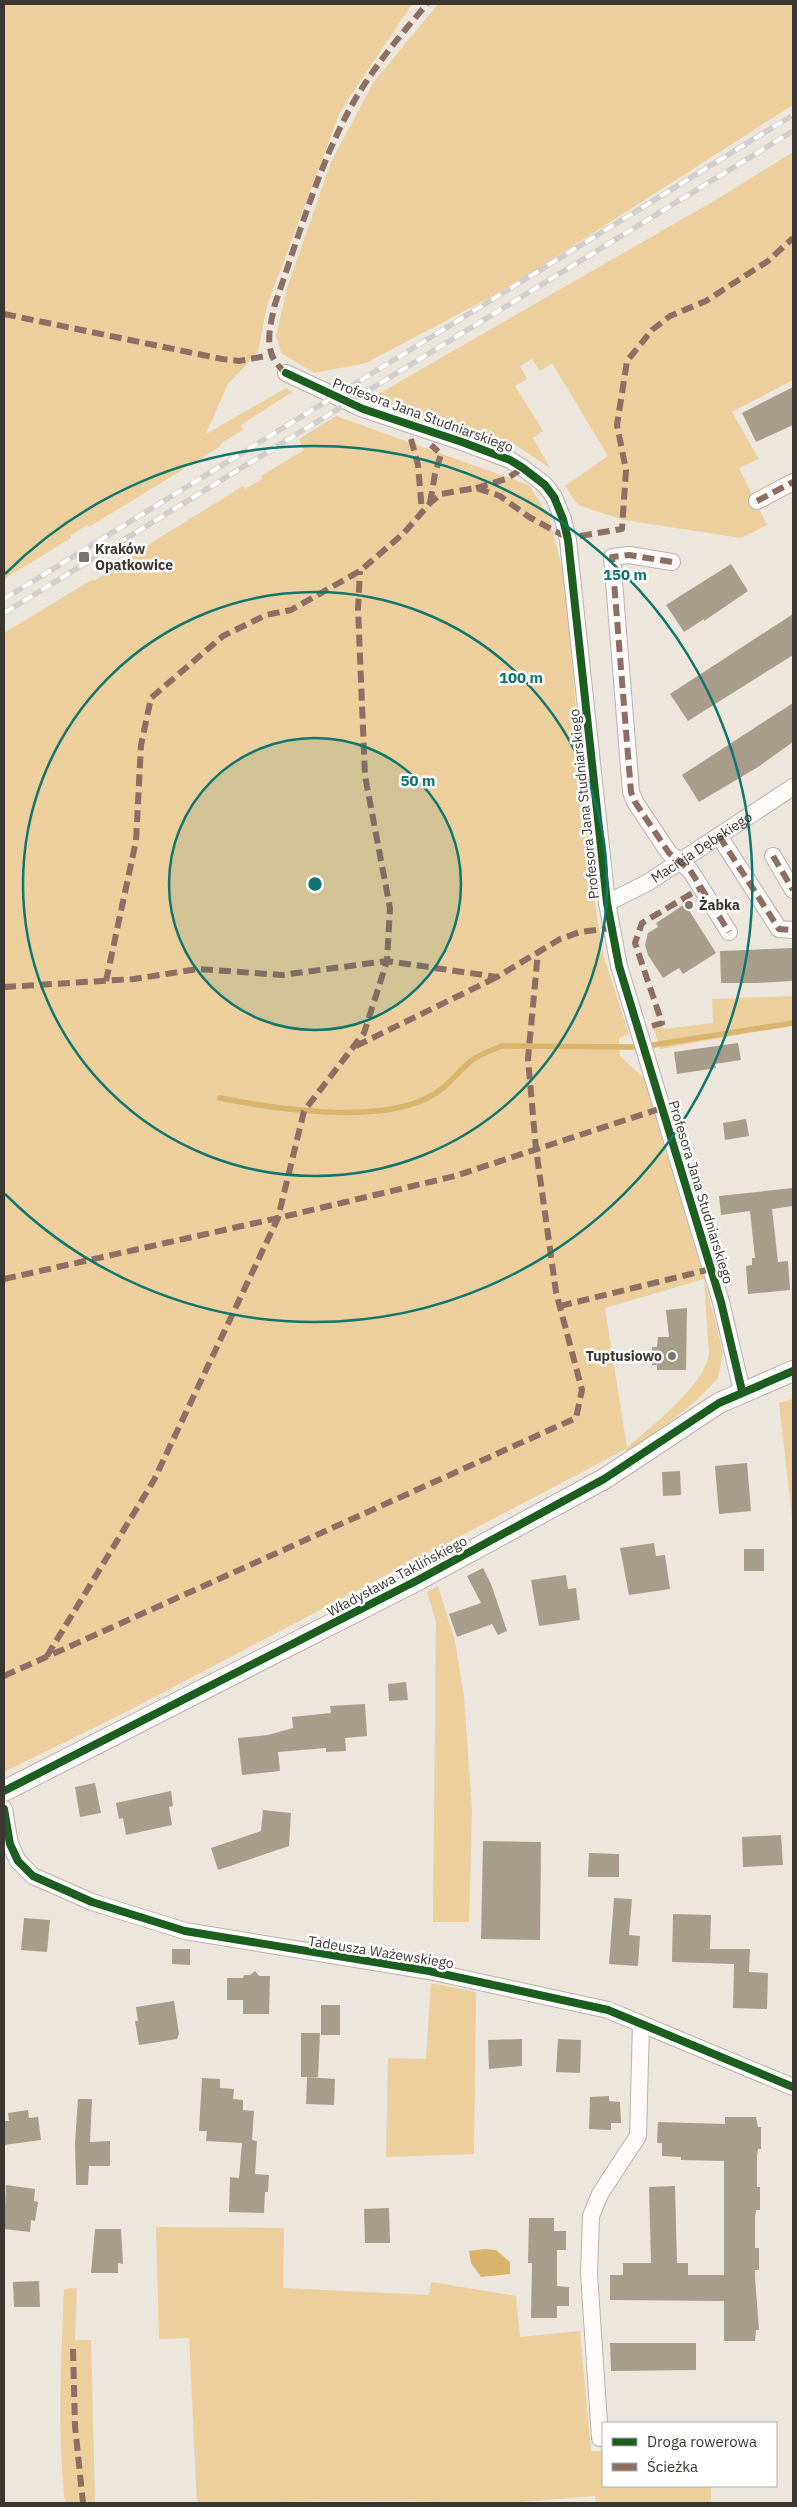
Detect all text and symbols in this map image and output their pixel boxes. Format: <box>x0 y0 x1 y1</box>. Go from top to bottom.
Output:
street label: Profesora Jana Studniarskiego <box>330 374 516 456</box>
place label: Kraków Opatkowice <box>95 540 173 574</box>
marker: Kraków Opatkowice <box>77 550 91 564</box>
text: 150 m <box>603 565 647 584</box>
text: 100 m <box>499 668 543 687</box>
street label: Profesora Jana Studniarskiego <box>565 708 603 900</box>
text: 50 m <box>401 771 435 790</box>
street label: Macieja Dębskiego <box>648 807 756 887</box>
centre of rings <box>306 875 324 893</box>
place label: Żabka <box>699 896 740 914</box>
marker: Żabka <box>683 899 695 911</box>
street label: Profesora Jana Studniarskiego <box>664 1098 738 1286</box>
place label: Tuptusiowo <box>586 1347 662 1365</box>
marker: Tuptusiowo <box>666 1350 678 1362</box>
street label: Władysława Taklińskiego <box>324 1531 470 1621</box>
street label: Tadeusza Ważewskiego <box>307 1932 455 1972</box>
legend <box>602 2422 777 2487</box>
text: Droga rowerowa <box>647 2432 757 2451</box>
text: Ścieżka <box>647 2457 698 2476</box>

